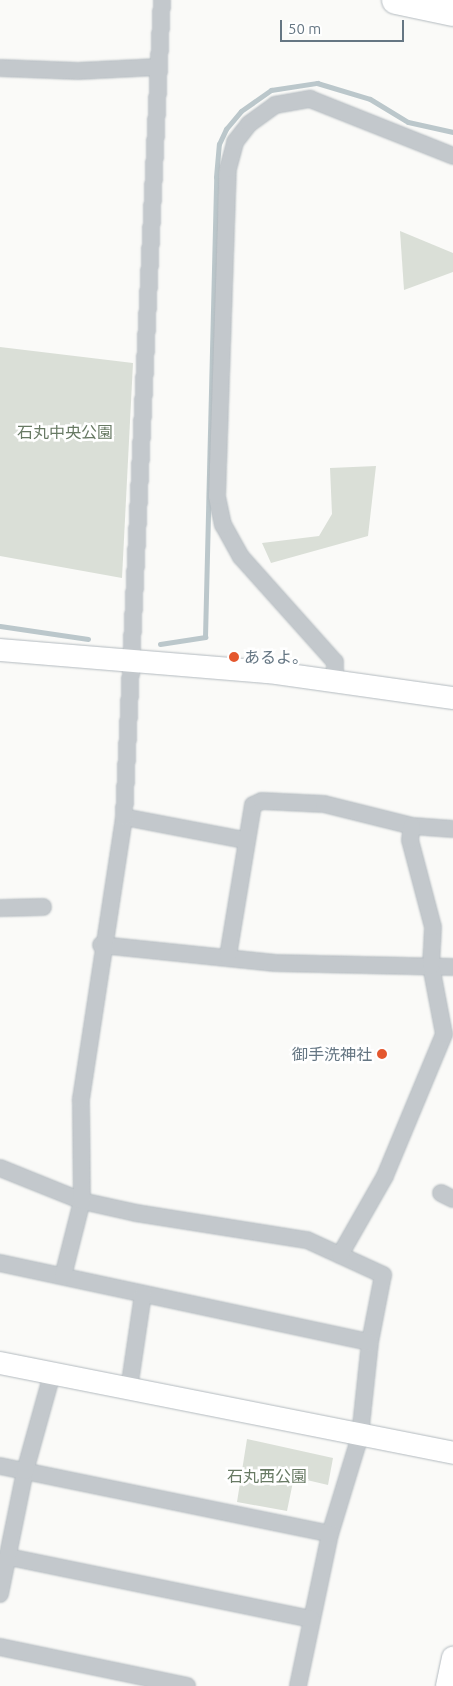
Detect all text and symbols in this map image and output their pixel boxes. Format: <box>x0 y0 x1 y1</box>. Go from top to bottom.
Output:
scale bar <box>283 10 407 42</box>
text: 50 m <box>288 20 321 37</box>
park label: 石丸中央公園 <box>17 422 113 442</box>
place label: あるよ。 <box>244 647 308 667</box>
marker: あるよ。 <box>228 651 240 663</box>
place label: 御手洗神社 <box>292 1044 372 1064</box>
marker: 御手洗神社 <box>376 1048 388 1060</box>
park label: 石丸西公園 <box>227 1466 307 1486</box>

